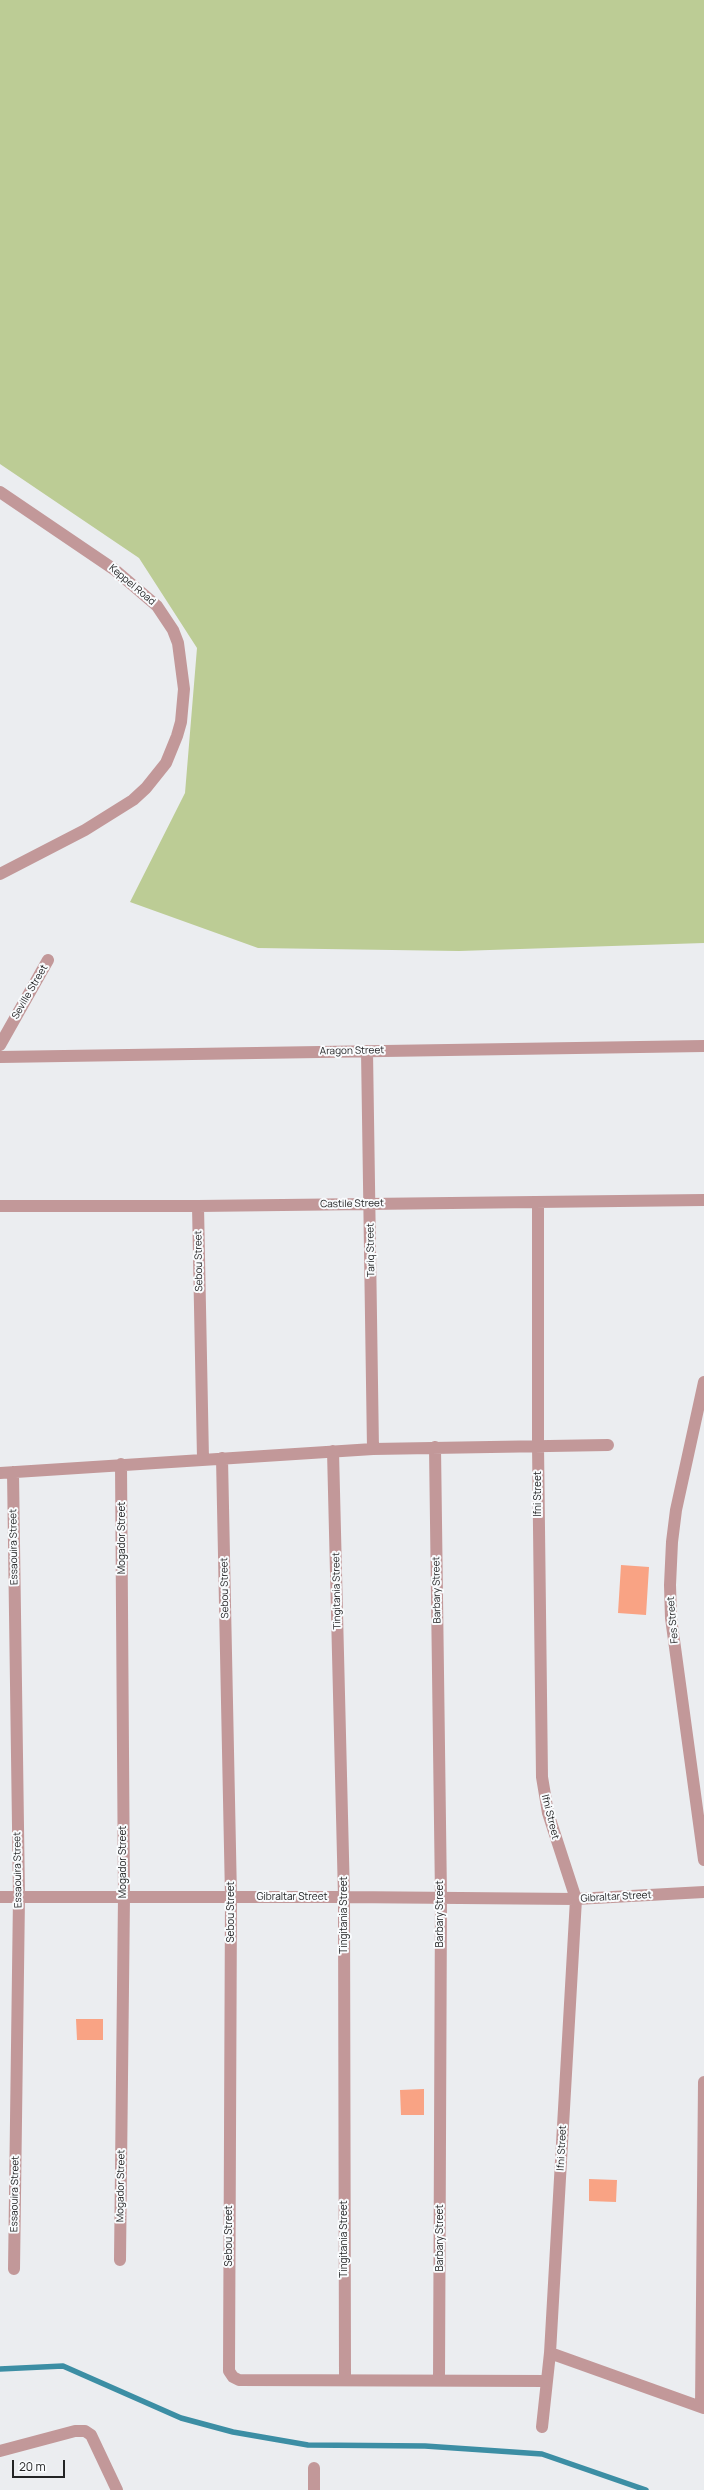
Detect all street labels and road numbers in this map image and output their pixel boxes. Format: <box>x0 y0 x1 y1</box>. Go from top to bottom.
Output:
street label: Keppel Road <box>106 562 158 608</box>
street label: Seville Street <box>10 963 50 1021</box>
street label: Aragon Street <box>320 1044 384 1058</box>
street label: Castile Street <box>320 1197 384 1211</box>
street label: Tariq Street <box>365 1223 377 1277</box>
street label: Sebou Street <box>192 1230 206 1292</box>
street label: Ifni Street <box>532 1471 544 1517</box>
street label: Mogador Street <box>116 1502 128 1574</box>
street label: Essaouira Street <box>7 1509 21 1585</box>
street label: Tingitania Street <box>330 1552 344 1630</box>
street label: Barbary Street <box>430 1556 444 1624</box>
street label: Sebou Street <box>218 1557 232 1619</box>
street label: Fes Street <box>665 1596 681 1644</box>
street label: Ifni Street <box>539 1793 561 1841</box>
street label: Mogador Street <box>117 1826 129 1898</box>
street label: Essaouira Street <box>11 1832 25 1908</box>
street label: Tingitania Street <box>338 1876 350 1954</box>
street label: Sebou Street <box>225 1881 237 1943</box>
street label: Barbary Street <box>434 1881 446 1947</box>
street label: Gibraltar Street <box>580 1889 652 1905</box>
street label: Gibraltar Street <box>256 1891 328 1903</box>
street label: Ifni Street <box>555 2125 569 2171</box>
street label: Mogador Street <box>114 2150 128 2222</box>
street label: Essaouira Street <box>8 2156 22 2232</box>
street label: Tingitania Street <box>338 2200 350 2278</box>
street label: Sebou Street <box>223 2205 235 2267</box>
street label: Barbary Street <box>434 2205 446 2271</box>

